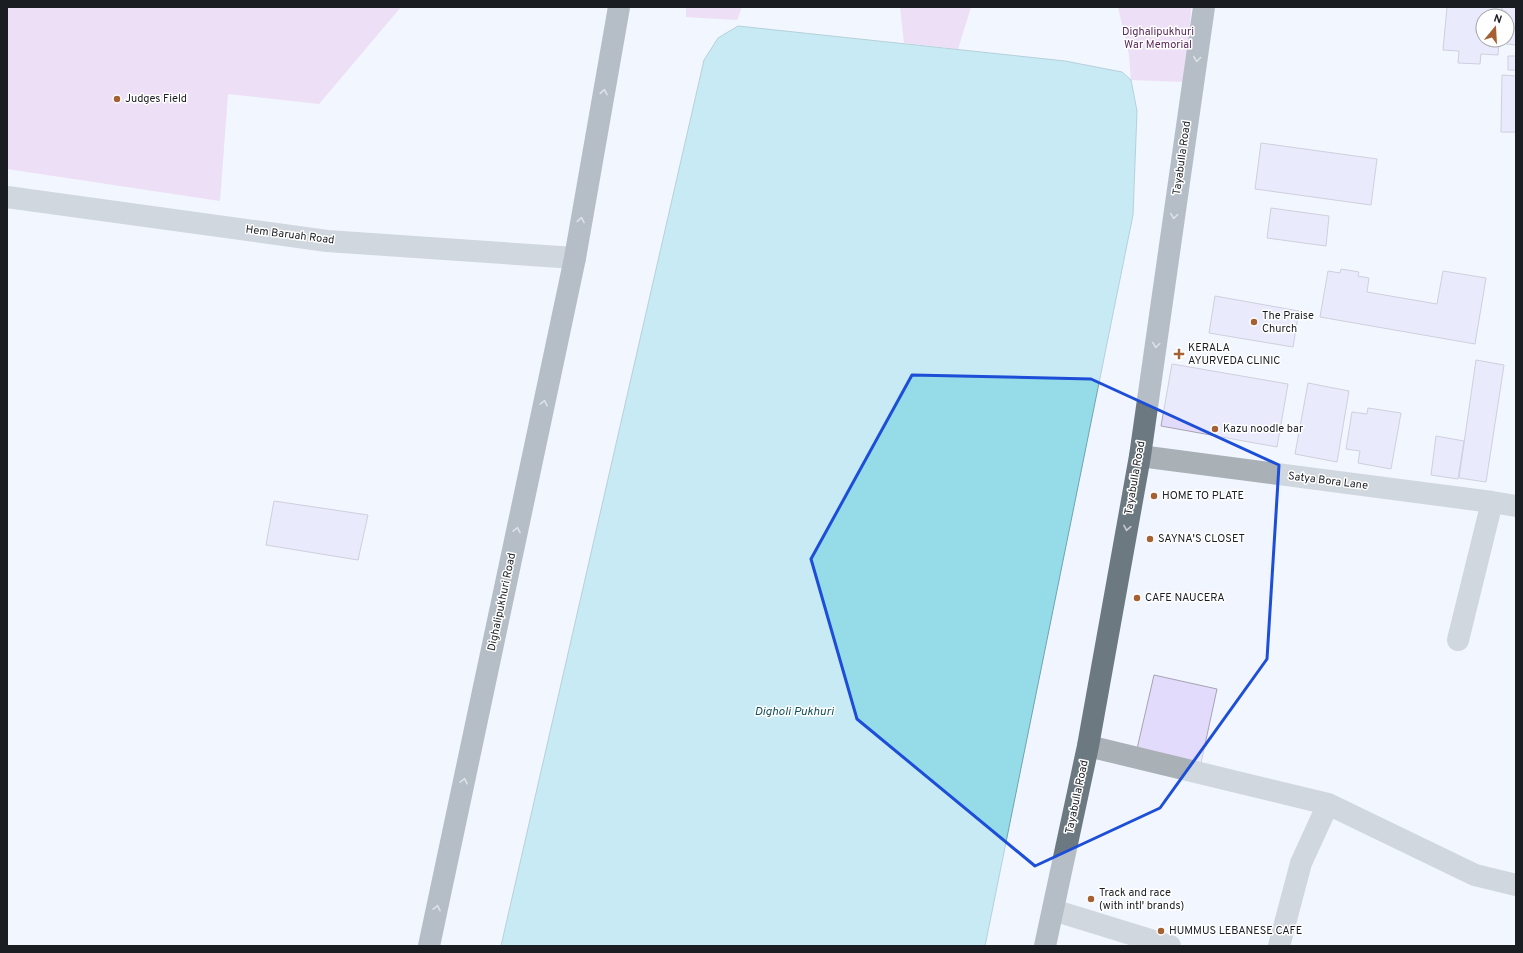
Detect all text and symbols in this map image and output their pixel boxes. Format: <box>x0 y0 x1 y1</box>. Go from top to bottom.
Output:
north arrow <box>1475 8 1515 48</box>
text: N <box>1492 12 1504 27</box>
park label: Dighalipukhuri War Memorial <box>1122 25 1194 52</box>
one-way arrow <box>1193 56 1202 63</box>
one-way arrow <box>599 89 608 95</box>
place label: Judges Field <box>125 92 187 106</box>
marker: Judges Field <box>112 94 122 104</box>
street label: Tayabulla Road <box>1170 120 1194 196</box>
one-way arrow <box>1170 213 1179 219</box>
one-way arrow <box>577 217 585 223</box>
street label: Hem Baruah Road <box>245 223 335 247</box>
place label: The Praise Church <box>1262 309 1314 336</box>
marker: The Praise Church <box>1249 317 1259 327</box>
one-way arrow <box>1152 341 1161 348</box>
place label: KERALA AYURVEDA CLINIC <box>1188 341 1280 368</box>
marker: KERALA AYURVEDA CLINIC <box>1173 348 1185 360</box>
one-way arrow <box>539 400 547 406</box>
place label: Kazu noodle bar <box>1223 422 1304 436</box>
marker: Kazu noodle bar <box>1210 424 1220 434</box>
street label: Tayabulla Road <box>1122 440 1148 516</box>
street label: Satya Bora Lane <box>1287 469 1369 493</box>
place label: HOME TO PLATE <box>1162 489 1244 503</box>
marker: HOME TO PLATE <box>1149 491 1159 501</box>
one-way arrow <box>1123 525 1132 531</box>
one-way arrow <box>512 527 521 533</box>
place label: SAYNA'S CLOSET <box>1158 532 1245 546</box>
marker: SAYNA'S CLOSET <box>1145 534 1155 544</box>
street label: Dighalipukhuri Road <box>485 552 519 652</box>
place label: CAFE NAUCERA <box>1145 591 1225 605</box>
marker: CAFE NAUCERA <box>1132 593 1142 603</box>
water label: Digholi Pukhuri <box>754 704 835 720</box>
street label: Tayabulla Road <box>1062 759 1092 835</box>
one-way arrow <box>459 778 467 784</box>
place label: Track and race (with intl' brands) <box>1099 886 1184 913</box>
marker: Track and race (with intl' brands) <box>1086 894 1096 904</box>
one-way arrow <box>432 905 440 911</box>
place label: HUMMUS LEBANESE CAFE <box>1169 924 1302 938</box>
marker: HUMMUS LEBANESE CAFE <box>1156 926 1166 936</box>

